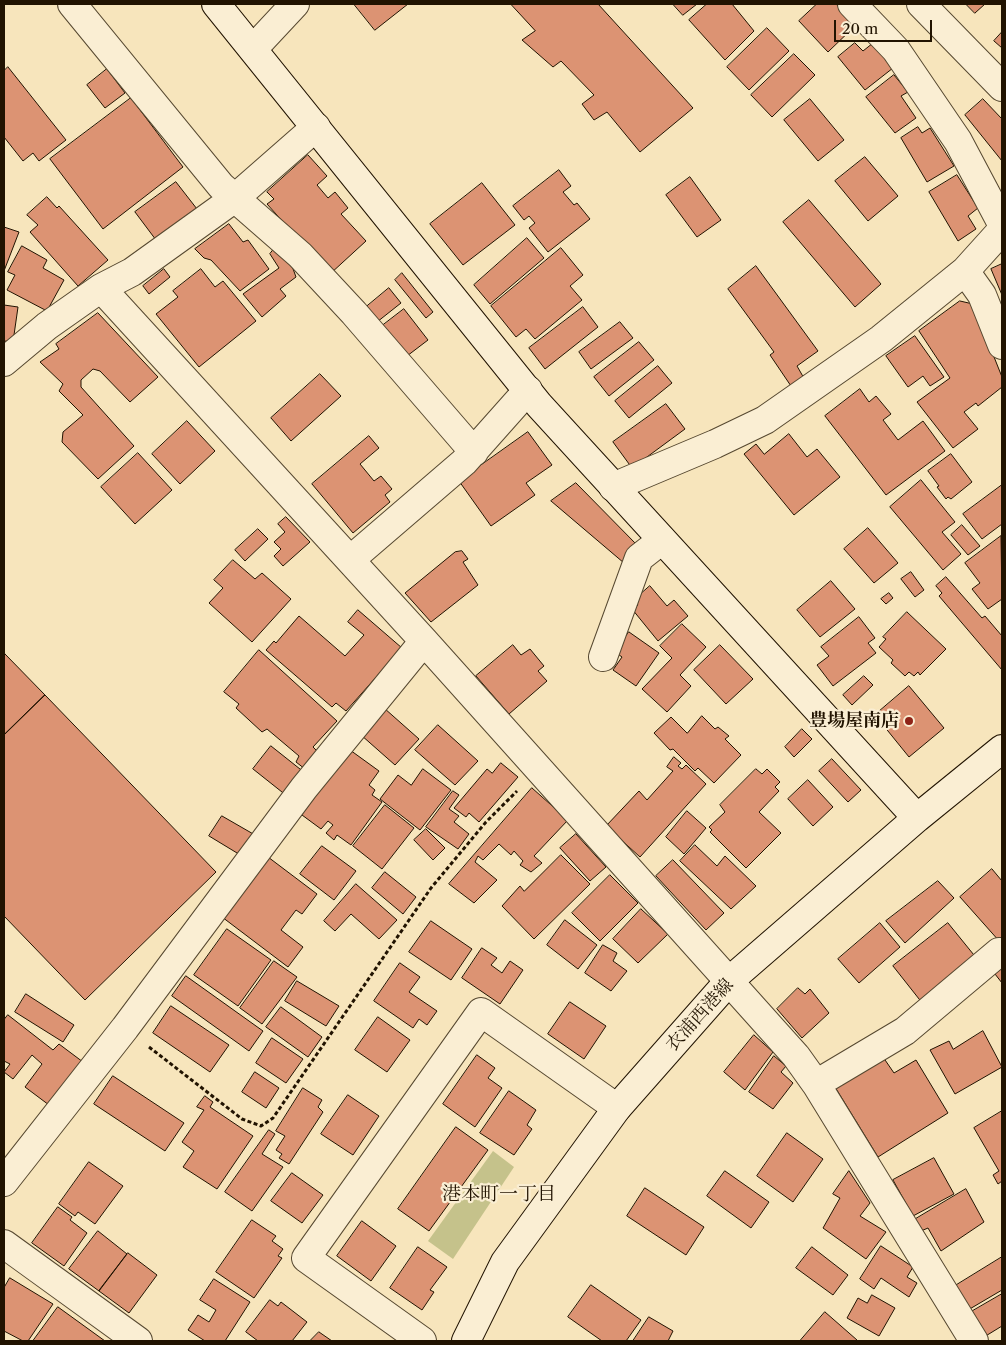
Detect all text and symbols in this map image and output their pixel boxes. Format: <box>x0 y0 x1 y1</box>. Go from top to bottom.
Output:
scale bar <box>836 10 934 42</box>
text: 20 m <box>842 19 878 38</box>
place label: 豊場屋南店 <box>809 710 899 732</box>
marker: 豊場屋南店 <box>903 715 915 727</box>
street label: 衣浦西港線 <box>662 974 738 1056</box>
district label: 港本町一丁目 <box>442 1184 556 1206</box>

